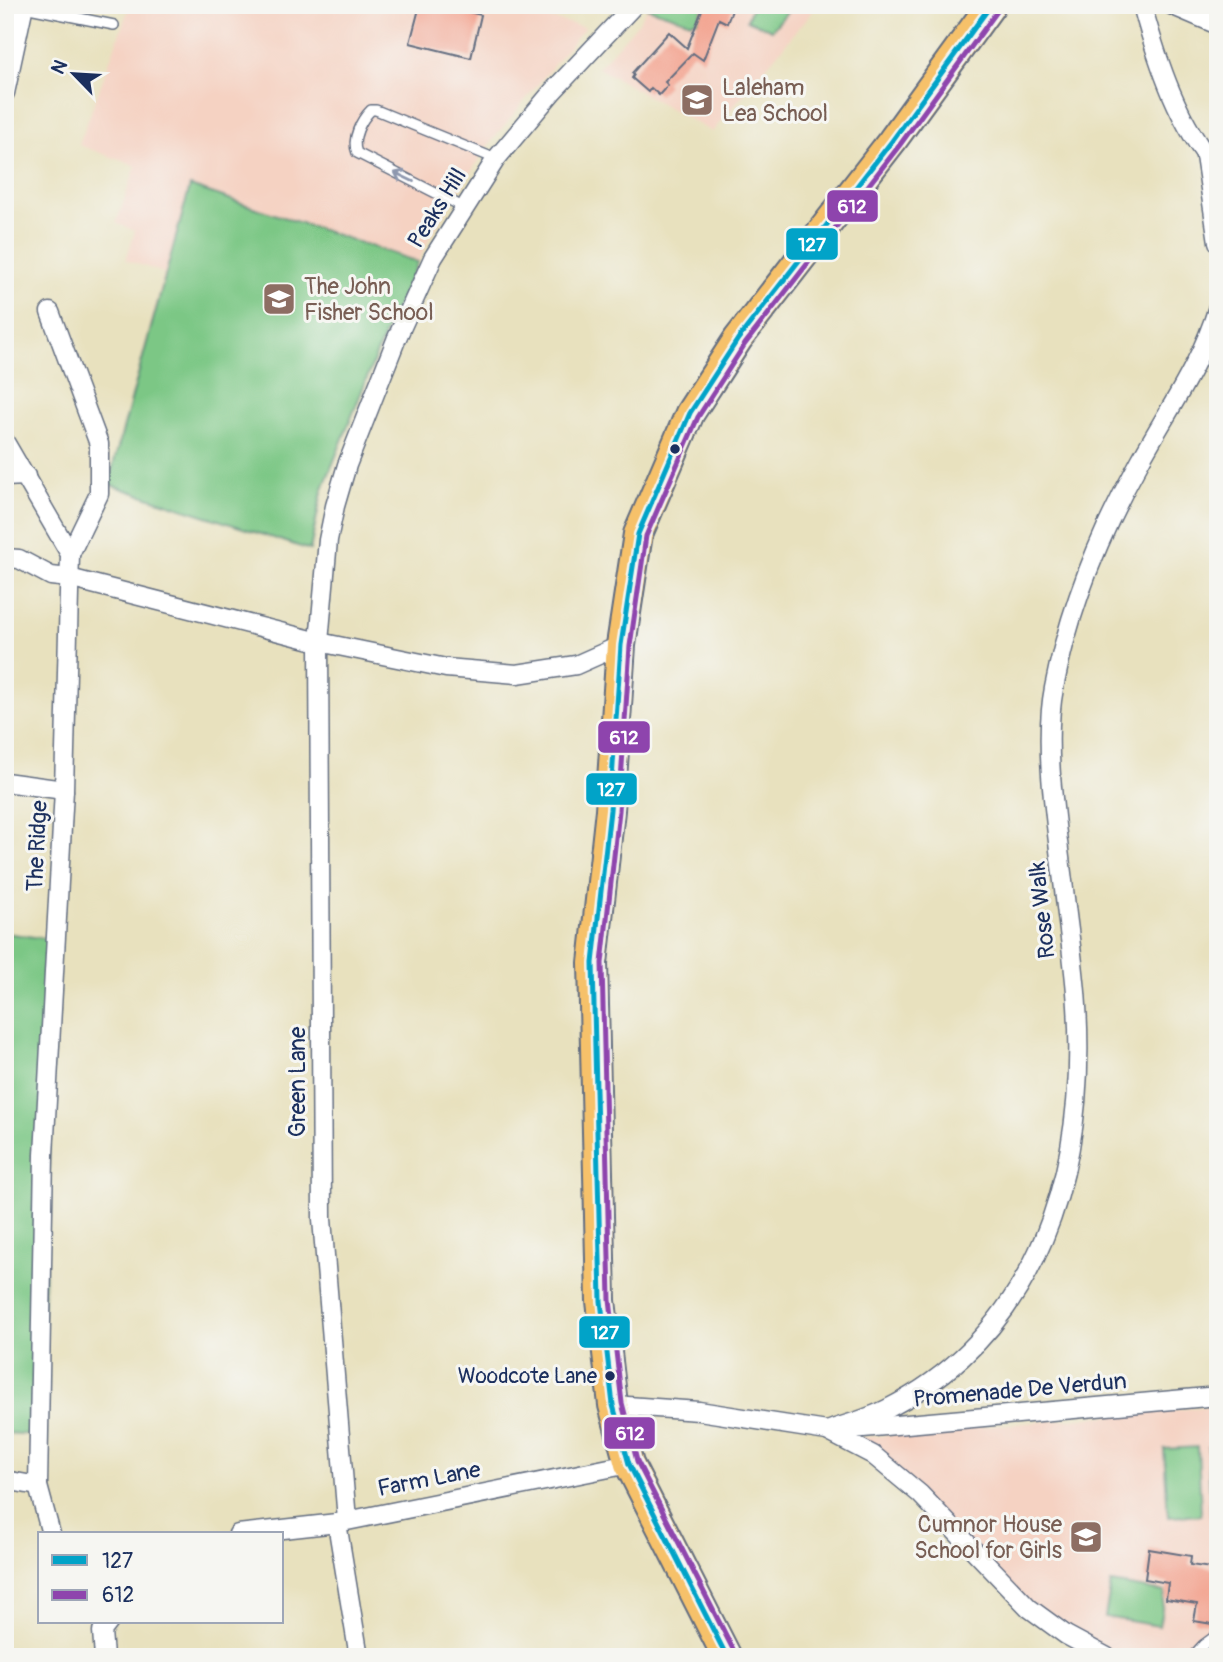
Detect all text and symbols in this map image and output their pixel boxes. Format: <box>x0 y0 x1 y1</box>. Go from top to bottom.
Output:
north arrow <box>38 38 108 108</box>
text: N <box>46 56 73 78</box>
place label: Laleham Lea School <box>722 73 828 128</box>
school or university icon: Laleham Lea School <box>678 81 716 119</box>
street label: Peaks Hill <box>401 162 473 254</box>
one-way arrow <box>394 170 415 184</box>
line badge: 612 <box>826 189 879 223</box>
text: 612 <box>837 195 867 219</box>
line badge: 127 <box>785 227 839 261</box>
text: 127 <box>798 233 827 257</box>
place label: The John Fisher School <box>304 272 434 327</box>
school or university icon: The John Fisher School <box>260 280 298 318</box>
unlabelled marker <box>668 442 682 456</box>
line badge: 612 <box>597 720 651 754</box>
text: 612 <box>609 726 639 750</box>
line badge: 127 <box>585 772 638 806</box>
text: 127 <box>597 778 626 802</box>
street label: The Ridge <box>20 799 54 892</box>
street label: Rose Walk <box>1022 860 1062 960</box>
street label: Green Lane <box>283 1026 312 1137</box>
line badge: 127 <box>578 1315 631 1349</box>
text: 127 <box>591 1321 620 1345</box>
place label: Woodcote Lane <box>458 1363 598 1390</box>
street label: Promenade De Verdun <box>912 1366 1128 1414</box>
marker: Woodcote Lane <box>603 1369 617 1383</box>
line badge: 612 <box>603 1416 656 1450</box>
text: 612 <box>615 1422 645 1446</box>
street label: Farm Lane <box>375 1455 484 1503</box>
place label: Cumnor House School for Girls <box>914 1510 1063 1565</box>
school or university icon: Cumnor House School for Girls <box>1067 1518 1105 1556</box>
legend <box>38 1532 284 1624</box>
text: 127 <box>102 1548 133 1575</box>
text: 612 <box>102 1582 134 1609</box>

